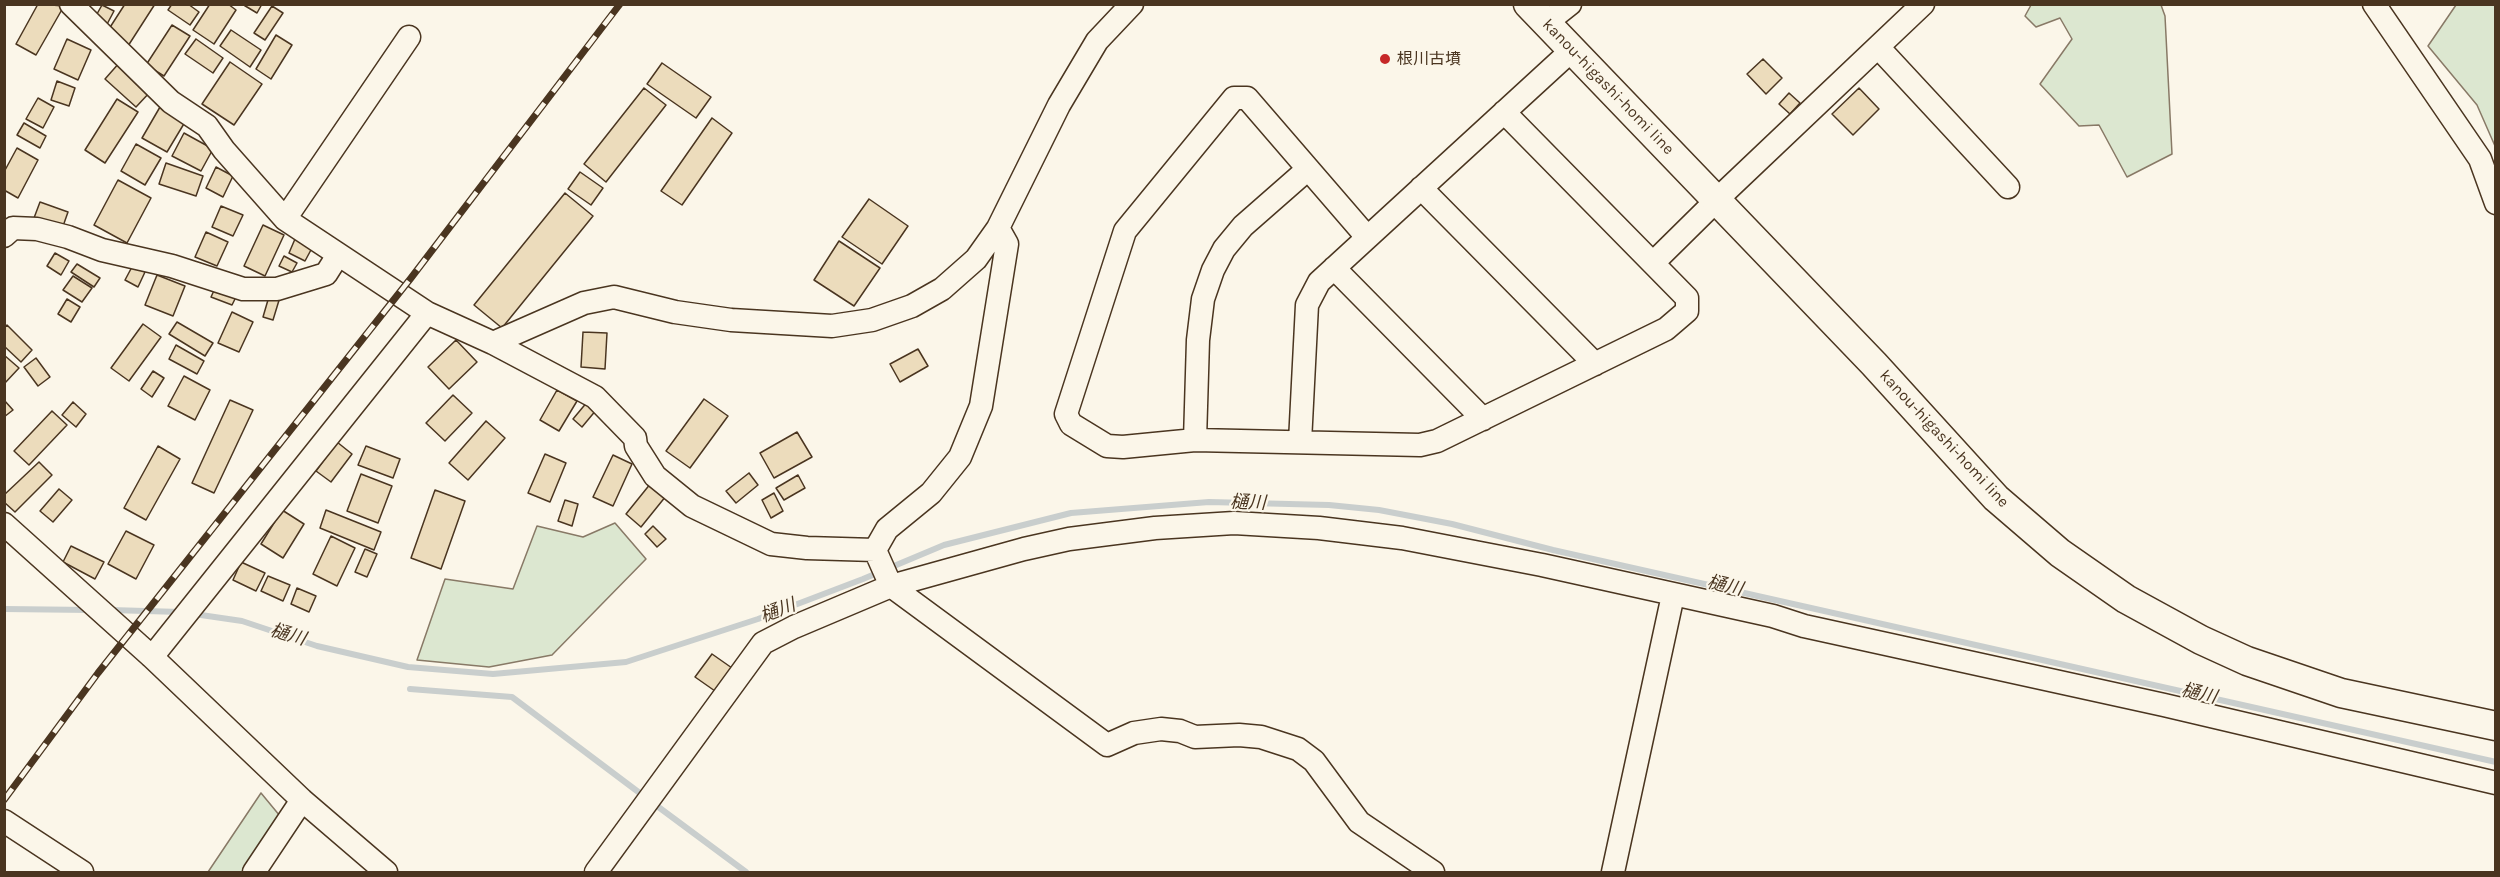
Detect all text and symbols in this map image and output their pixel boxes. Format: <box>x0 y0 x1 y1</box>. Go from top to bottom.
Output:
street label: kanou-higashi-homi line <box>1538 15 1678 159</box>
place label: 根川古墳 <box>1397 49 1461 69</box>
marker: 根川古墳 <box>1378 52 1392 66</box>
street label: kanou-higashi-homi line <box>1875 366 2013 512</box>
water label: 樋川 <box>1230 492 1266 514</box>
water label: 樋川 <box>1705 571 1745 601</box>
water label: 樋川 <box>757 594 799 628</box>
water label: 樋川 <box>268 620 308 650</box>
water label: 樋川 <box>2179 679 2219 709</box>

